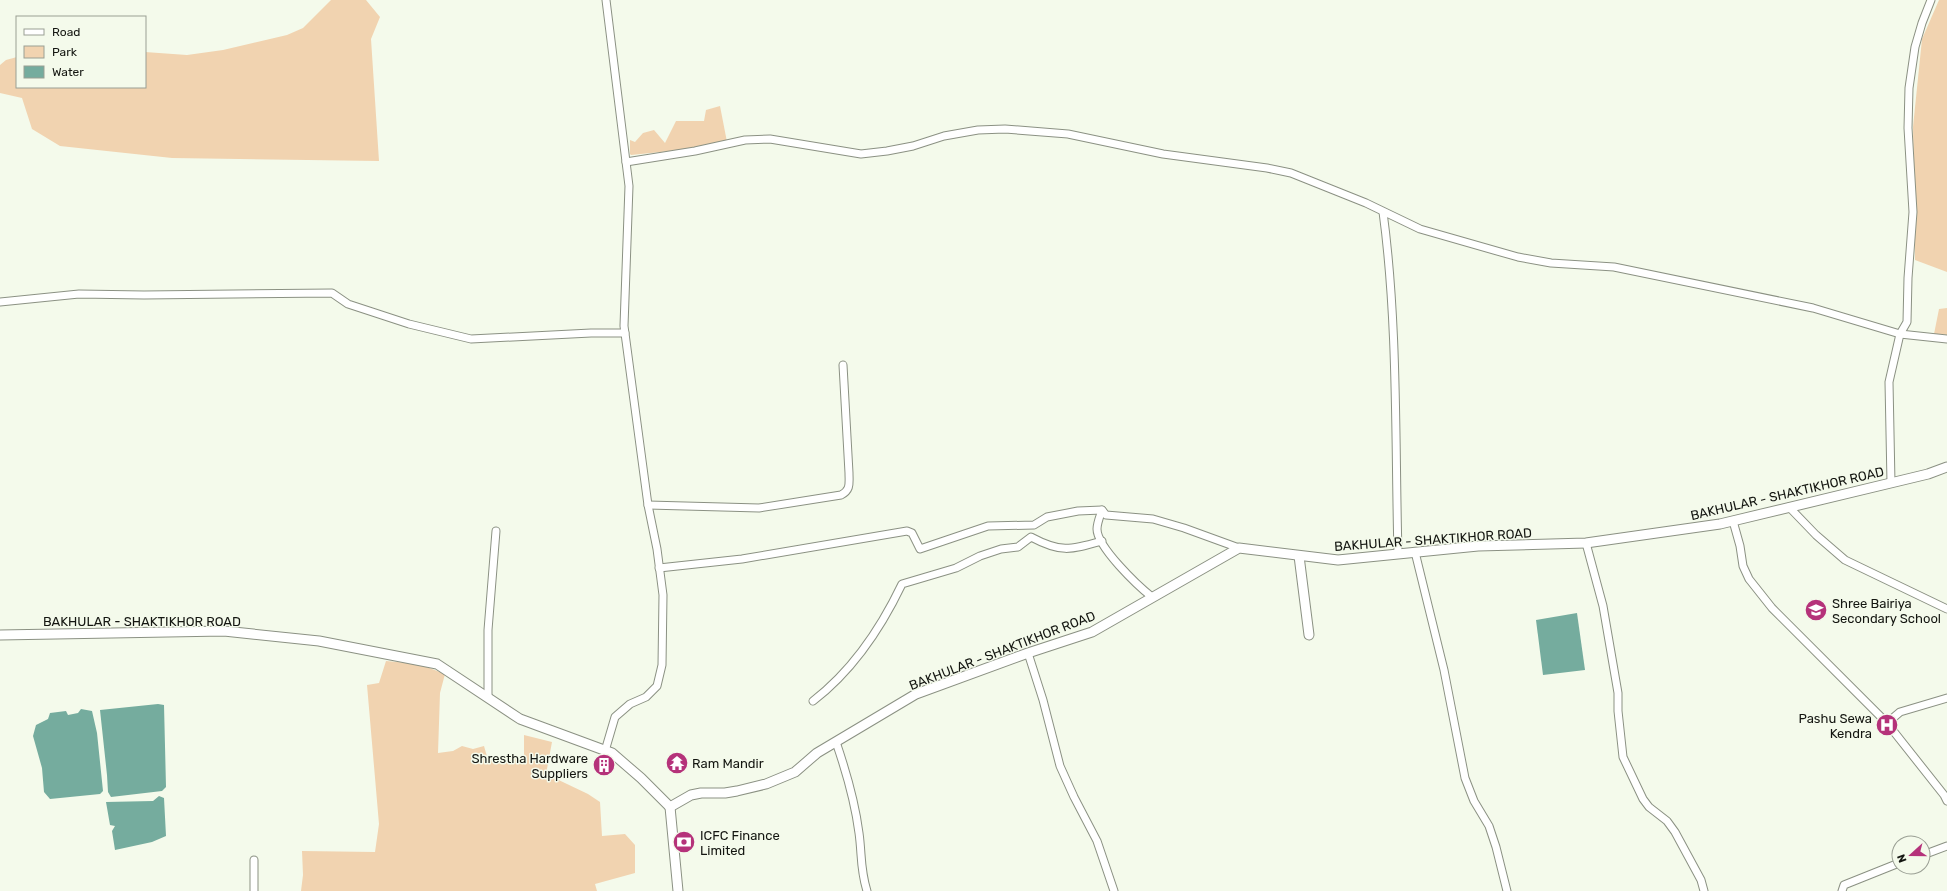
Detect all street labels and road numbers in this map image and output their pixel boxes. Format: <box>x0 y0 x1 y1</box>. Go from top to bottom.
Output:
street label: BAKHULAR - SHAKTIKHOR ROAD <box>1689 464 1885 523</box>
street label: BAKHULAR - SHAKTIKHOR ROAD <box>1334 525 1532 554</box>
street label: BAKHULAR - SHAKTIKHOR ROAD <box>907 608 1097 693</box>
street label: BAKHULAR - SHAKTIKHOR ROAD <box>43 614 241 629</box>

